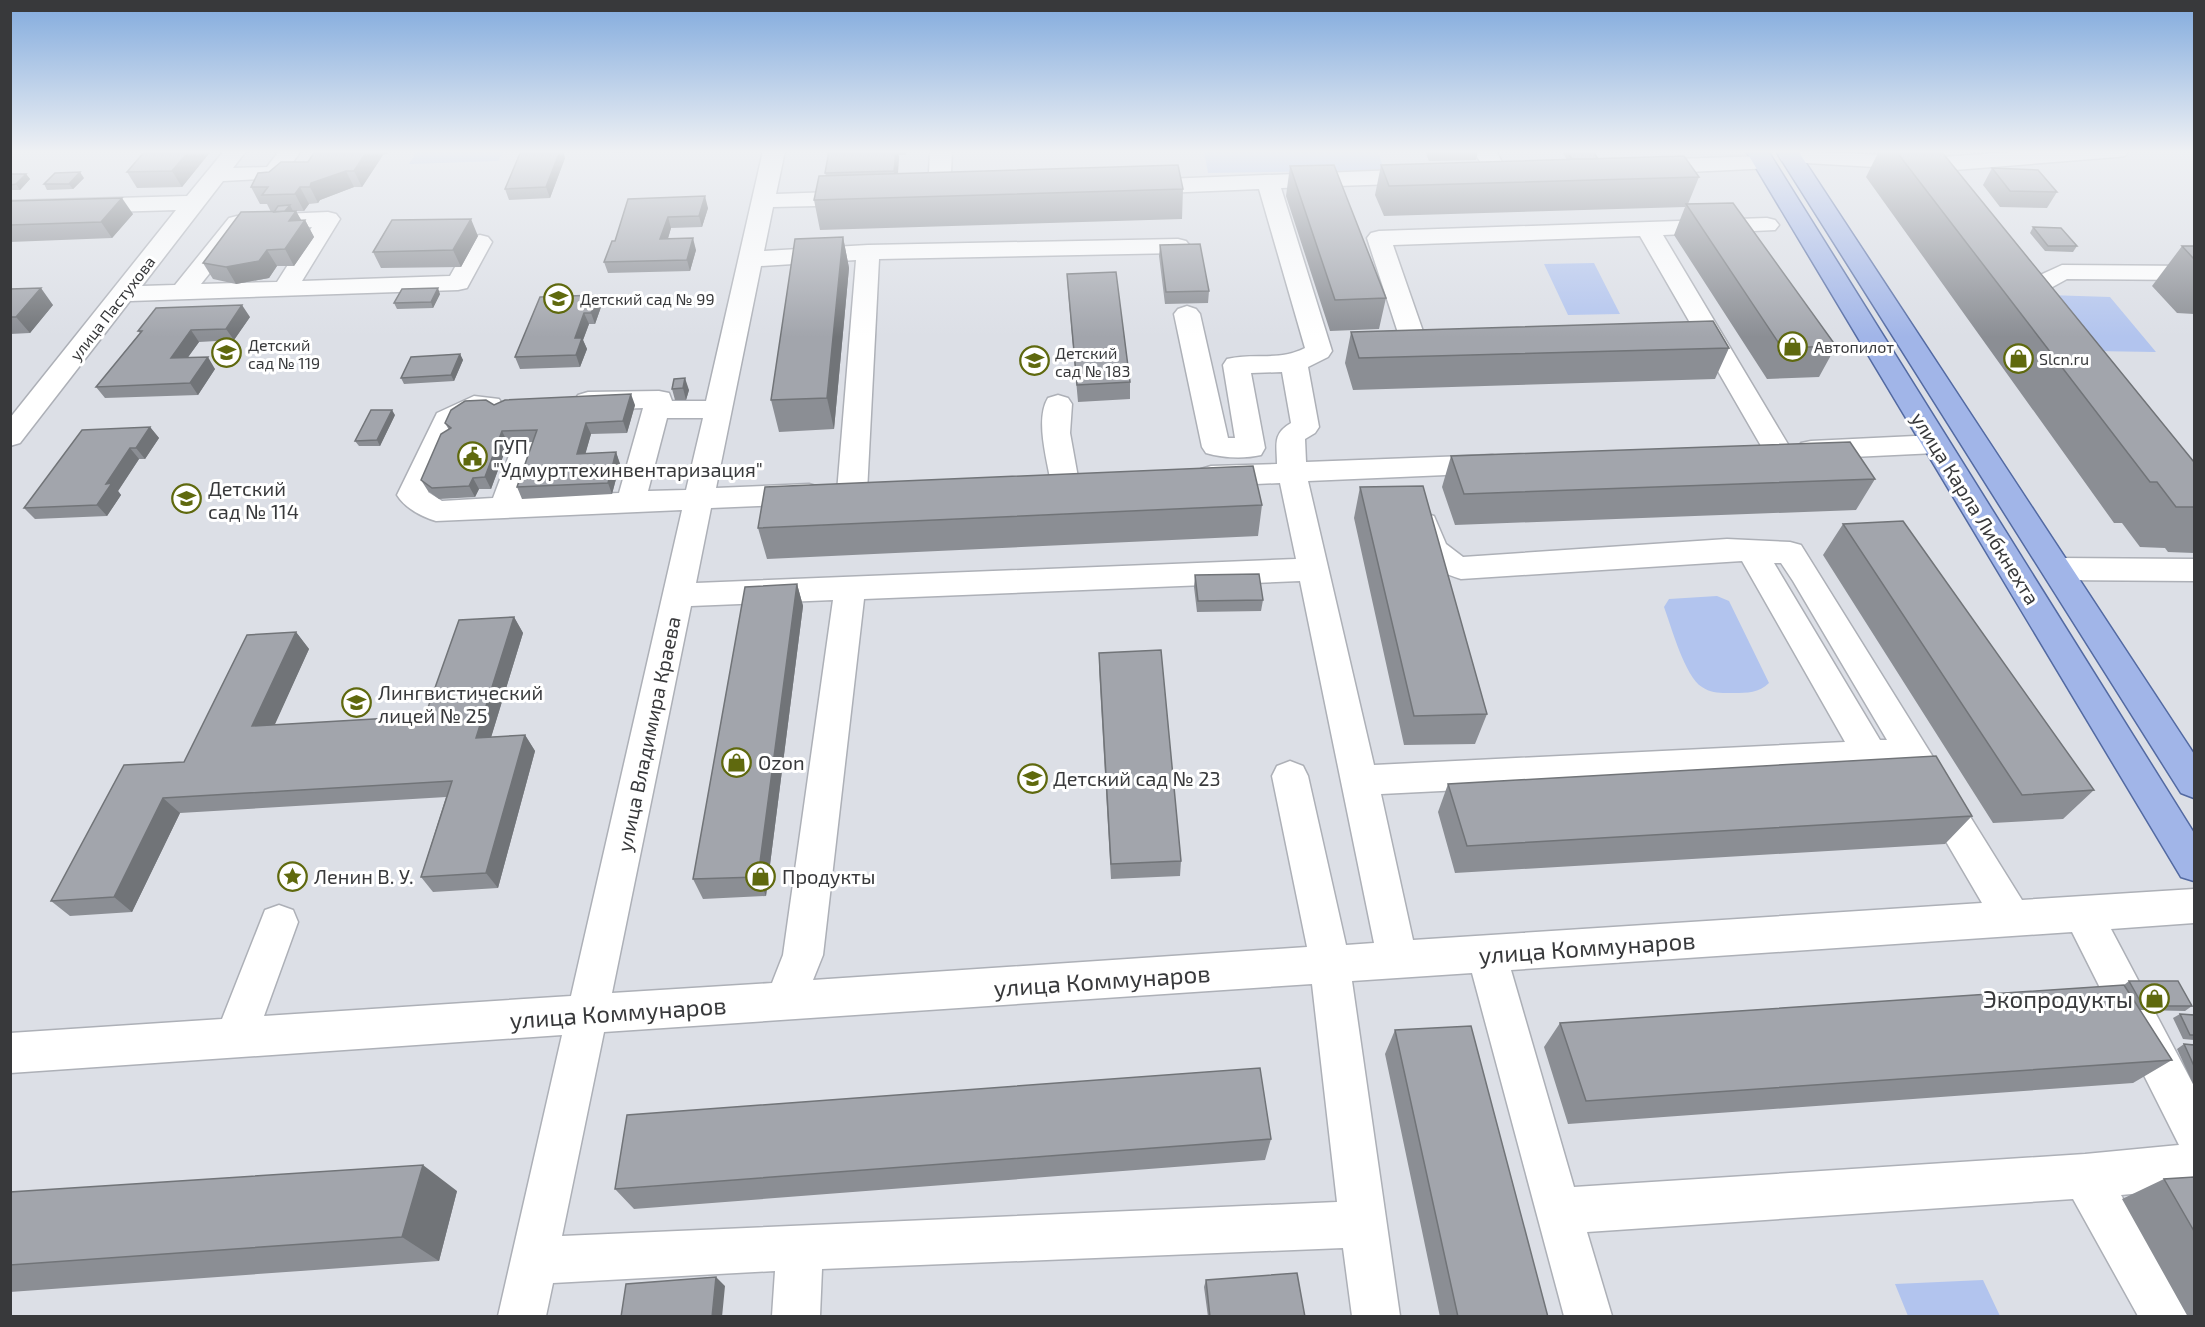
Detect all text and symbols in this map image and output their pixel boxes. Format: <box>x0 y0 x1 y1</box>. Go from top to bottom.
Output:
street label: улица Пастухова <box>65 252 159 365</box>
school or university icon: Детский сад № 99 <box>543 282 575 314</box>
place label: Детский сад № 99 <box>580 289 715 308</box>
shop icon: Автопилот <box>1777 330 1809 362</box>
place label: Детский сад № 119 <box>248 335 320 372</box>
school or university icon: Детский сад № 119 <box>211 337 243 369</box>
place label: Автопилот <box>1814 337 1894 356</box>
shop icon: Slcn.ru <box>2002 342 2034 374</box>
place label: Детский сад № 183 <box>1055 343 1130 380</box>
school or university icon: Детский сад № 183 <box>1018 345 1050 377</box>
place label: Slcn.ru <box>2039 349 2089 368</box>
street label: улица Карла Либкнехта <box>1906 407 2045 609</box>
place label: ГУП "Удмурттехинвентаризация" <box>493 434 763 482</box>
public building icon: ГУП "Удмурттехинвентаризация" <box>456 441 488 473</box>
place label: Детский сад № 114 <box>208 476 299 523</box>
school or university icon: Детский сад № 114 <box>171 483 203 515</box>
street label: улица Владимира Краева <box>611 614 686 854</box>
place label: Лингвистический лицей № 25 <box>378 680 543 727</box>
school or university icon: Лингвистический лицей № 25 <box>341 687 373 719</box>
shop icon: Ozon <box>721 746 753 778</box>
place label: Ozon <box>758 750 805 774</box>
school or university icon: Детский сад № 23 <box>1016 762 1048 794</box>
place label: Детский сад № 23 <box>1053 766 1221 790</box>
place icon: Ленин В. У. <box>277 860 309 892</box>
shop icon: Продукты <box>745 860 777 892</box>
place label: Ленин В. У. <box>314 864 414 888</box>
place label: Продукты <box>782 864 875 889</box>
street label: улица Коммунаров <box>1478 925 1696 970</box>
street label: улица Коммунаров <box>993 958 1211 1003</box>
shop icon: Экопродукты <box>2138 982 2170 1014</box>
place label: Экопродукты <box>1983 984 2133 1014</box>
street label: улица Коммунаров <box>509 990 727 1035</box>

